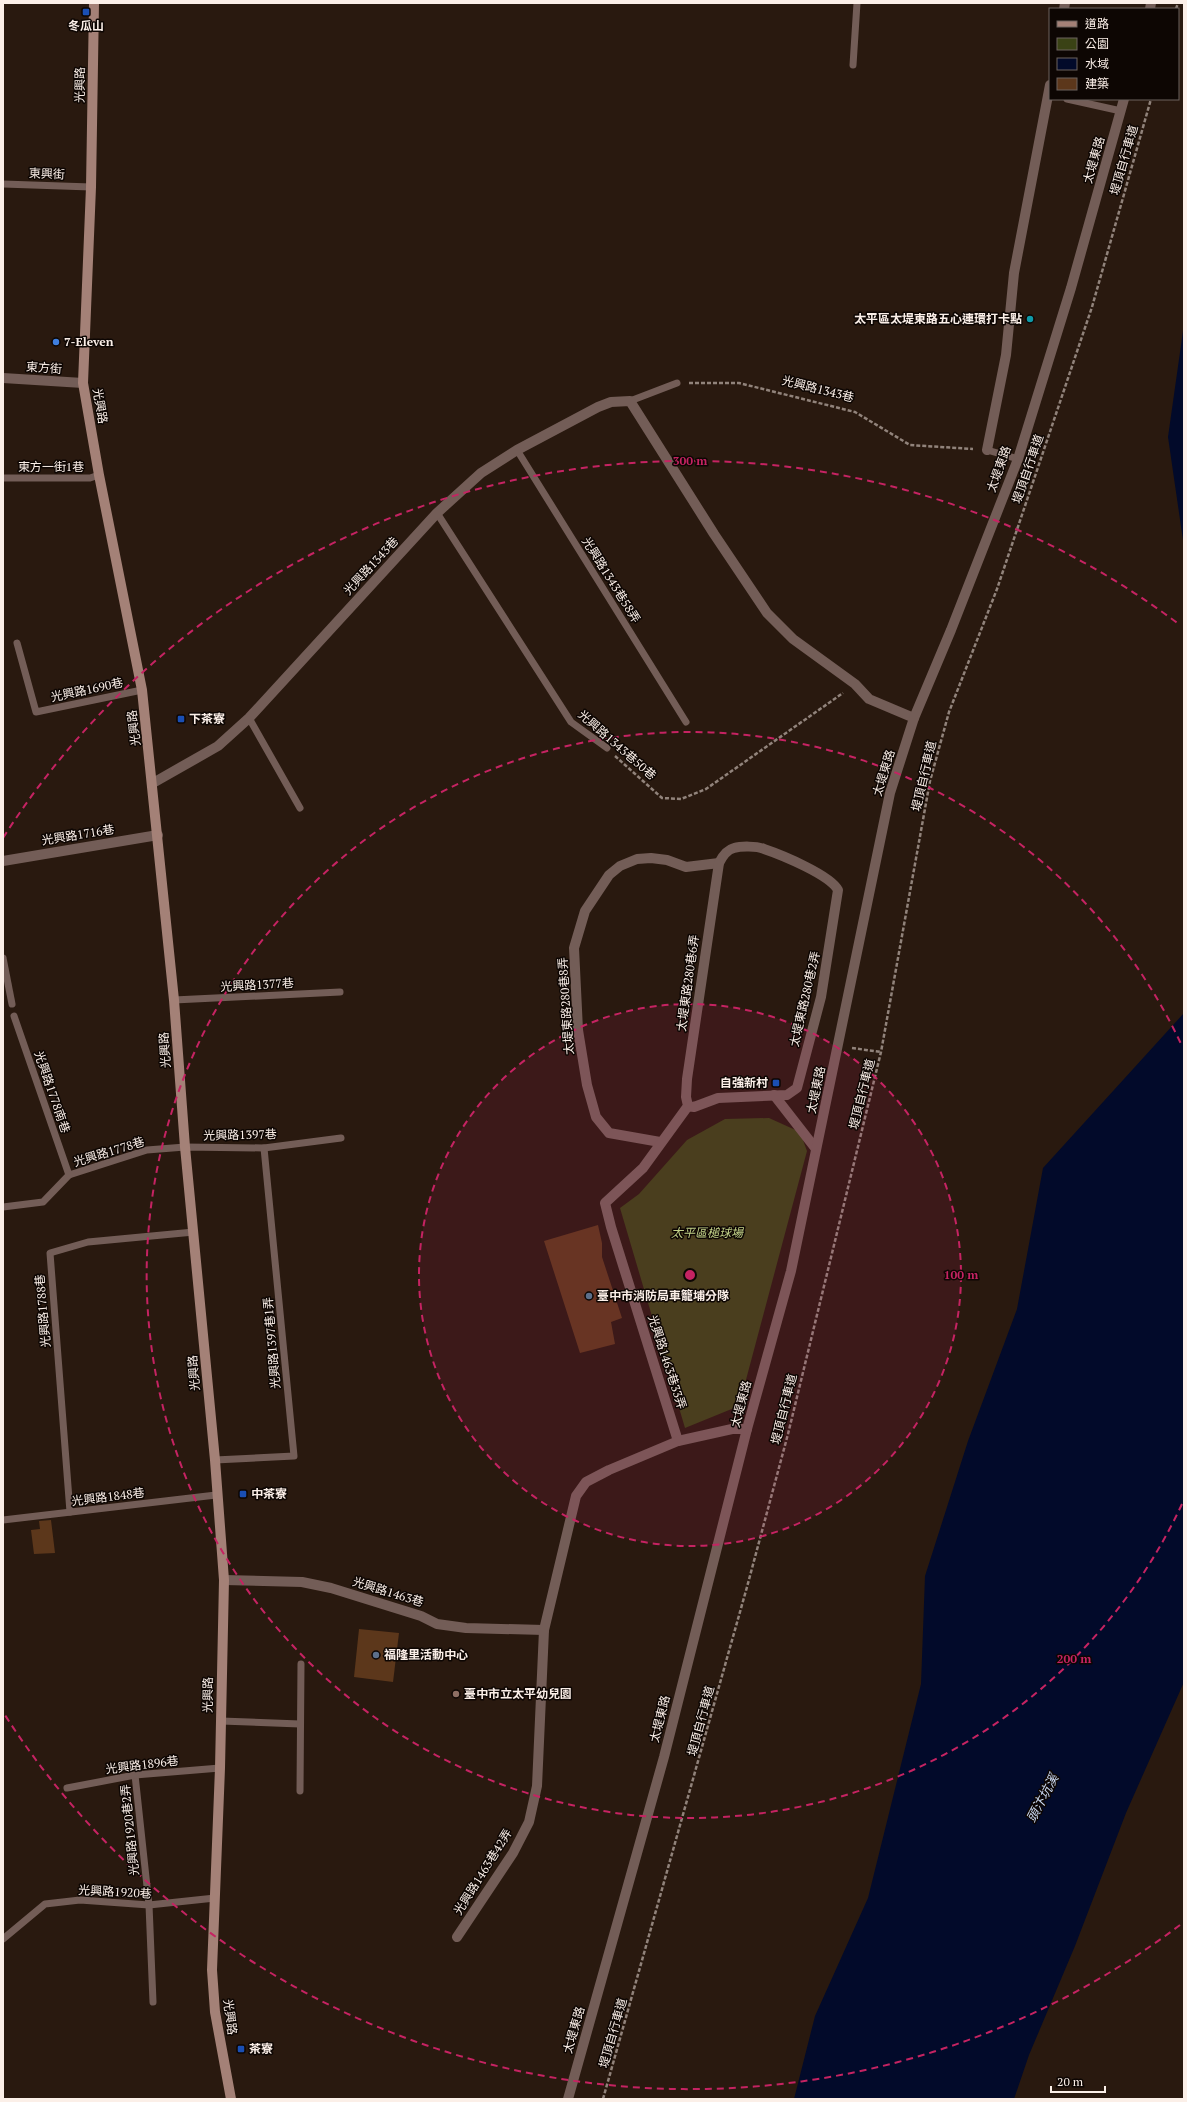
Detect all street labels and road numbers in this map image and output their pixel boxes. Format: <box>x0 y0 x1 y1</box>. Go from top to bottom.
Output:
street label: 光興路 <box>72 67 87 103</box>
street label: 堤頂自行車道 <box>1106 123 1141 197</box>
street label: 太堤東路 <box>1080 135 1107 185</box>
street label: 東興街 <box>29 165 65 182</box>
street label: 東方街 <box>26 359 63 376</box>
street label: 光興路1343巷 <box>781 372 856 405</box>
street label: 光興路 <box>90 387 111 425</box>
street label: 堤頂自行車道 <box>1009 432 1046 505</box>
street label: 太堤東路 <box>983 444 1014 494</box>
street label: 東方一街1巷 <box>18 459 84 474</box>
street label: 光興路1343巷 <box>340 534 401 598</box>
street label: 光興路1343巷58弄 <box>579 534 644 625</box>
street label: 光興路1690巷 <box>49 675 124 704</box>
street label: 光興路1343巷50巷 <box>575 707 659 783</box>
street label: 光興路 <box>124 709 143 747</box>
street label: 堤頂自行車道 <box>908 739 939 813</box>
street label: 太堤東路 <box>869 748 898 798</box>
street label: 光興路1716巷 <box>40 821 115 848</box>
street label: 太堤東路280巷6弄 <box>673 934 702 1032</box>
street label: 太堤東路280巷2弄 <box>786 950 823 1048</box>
street label: 太堤東路280巷8弄 <box>555 957 576 1055</box>
street label: 光興路1377巷 <box>220 975 294 994</box>
street label: 光興路 <box>156 1032 173 1069</box>
street label: 光興路1778南巷 <box>31 1049 73 1135</box>
street label: 堤頂自行車道 <box>846 1057 878 1131</box>
street label: 太堤東路 <box>803 1065 828 1115</box>
street label: 光興路1397巷 <box>203 1126 277 1143</box>
street label: 光興路1778巷 <box>71 1134 146 1169</box>
street label: 光興路1788巷 <box>32 1274 53 1348</box>
street label: 光興路1397巷1弄 <box>260 1297 283 1390</box>
street label: 光興路1463巷33弄 <box>645 1313 690 1411</box>
street label: 光興路 <box>184 1354 203 1392</box>
street label: 堤頂自行車道 <box>768 1372 800 1446</box>
street label: 太堤東路 <box>727 1379 754 1429</box>
street label: 光興路1848巷 <box>71 1485 145 1508</box>
street label: 光興路1463巷 <box>351 1574 426 1609</box>
street label: 光興路 <box>200 1677 215 1713</box>
street label: 堤頂自行車道 <box>684 1684 717 1758</box>
street label: 太堤東路 <box>646 1694 673 1744</box>
street label: 光興路1896巷 <box>105 1753 179 1776</box>
street label: 光興路1920巷2弄 <box>117 1784 142 1877</box>
street label: 光興路1463巷42弄 <box>450 1826 515 1917</box>
street label: 光興路1920巷 <box>78 1882 152 1901</box>
street label: 堤頂自行車道 <box>595 1996 630 2070</box>
street label: 光興路 <box>221 1998 240 2036</box>
street label: 太堤東路 <box>560 2005 587 2055</box>

